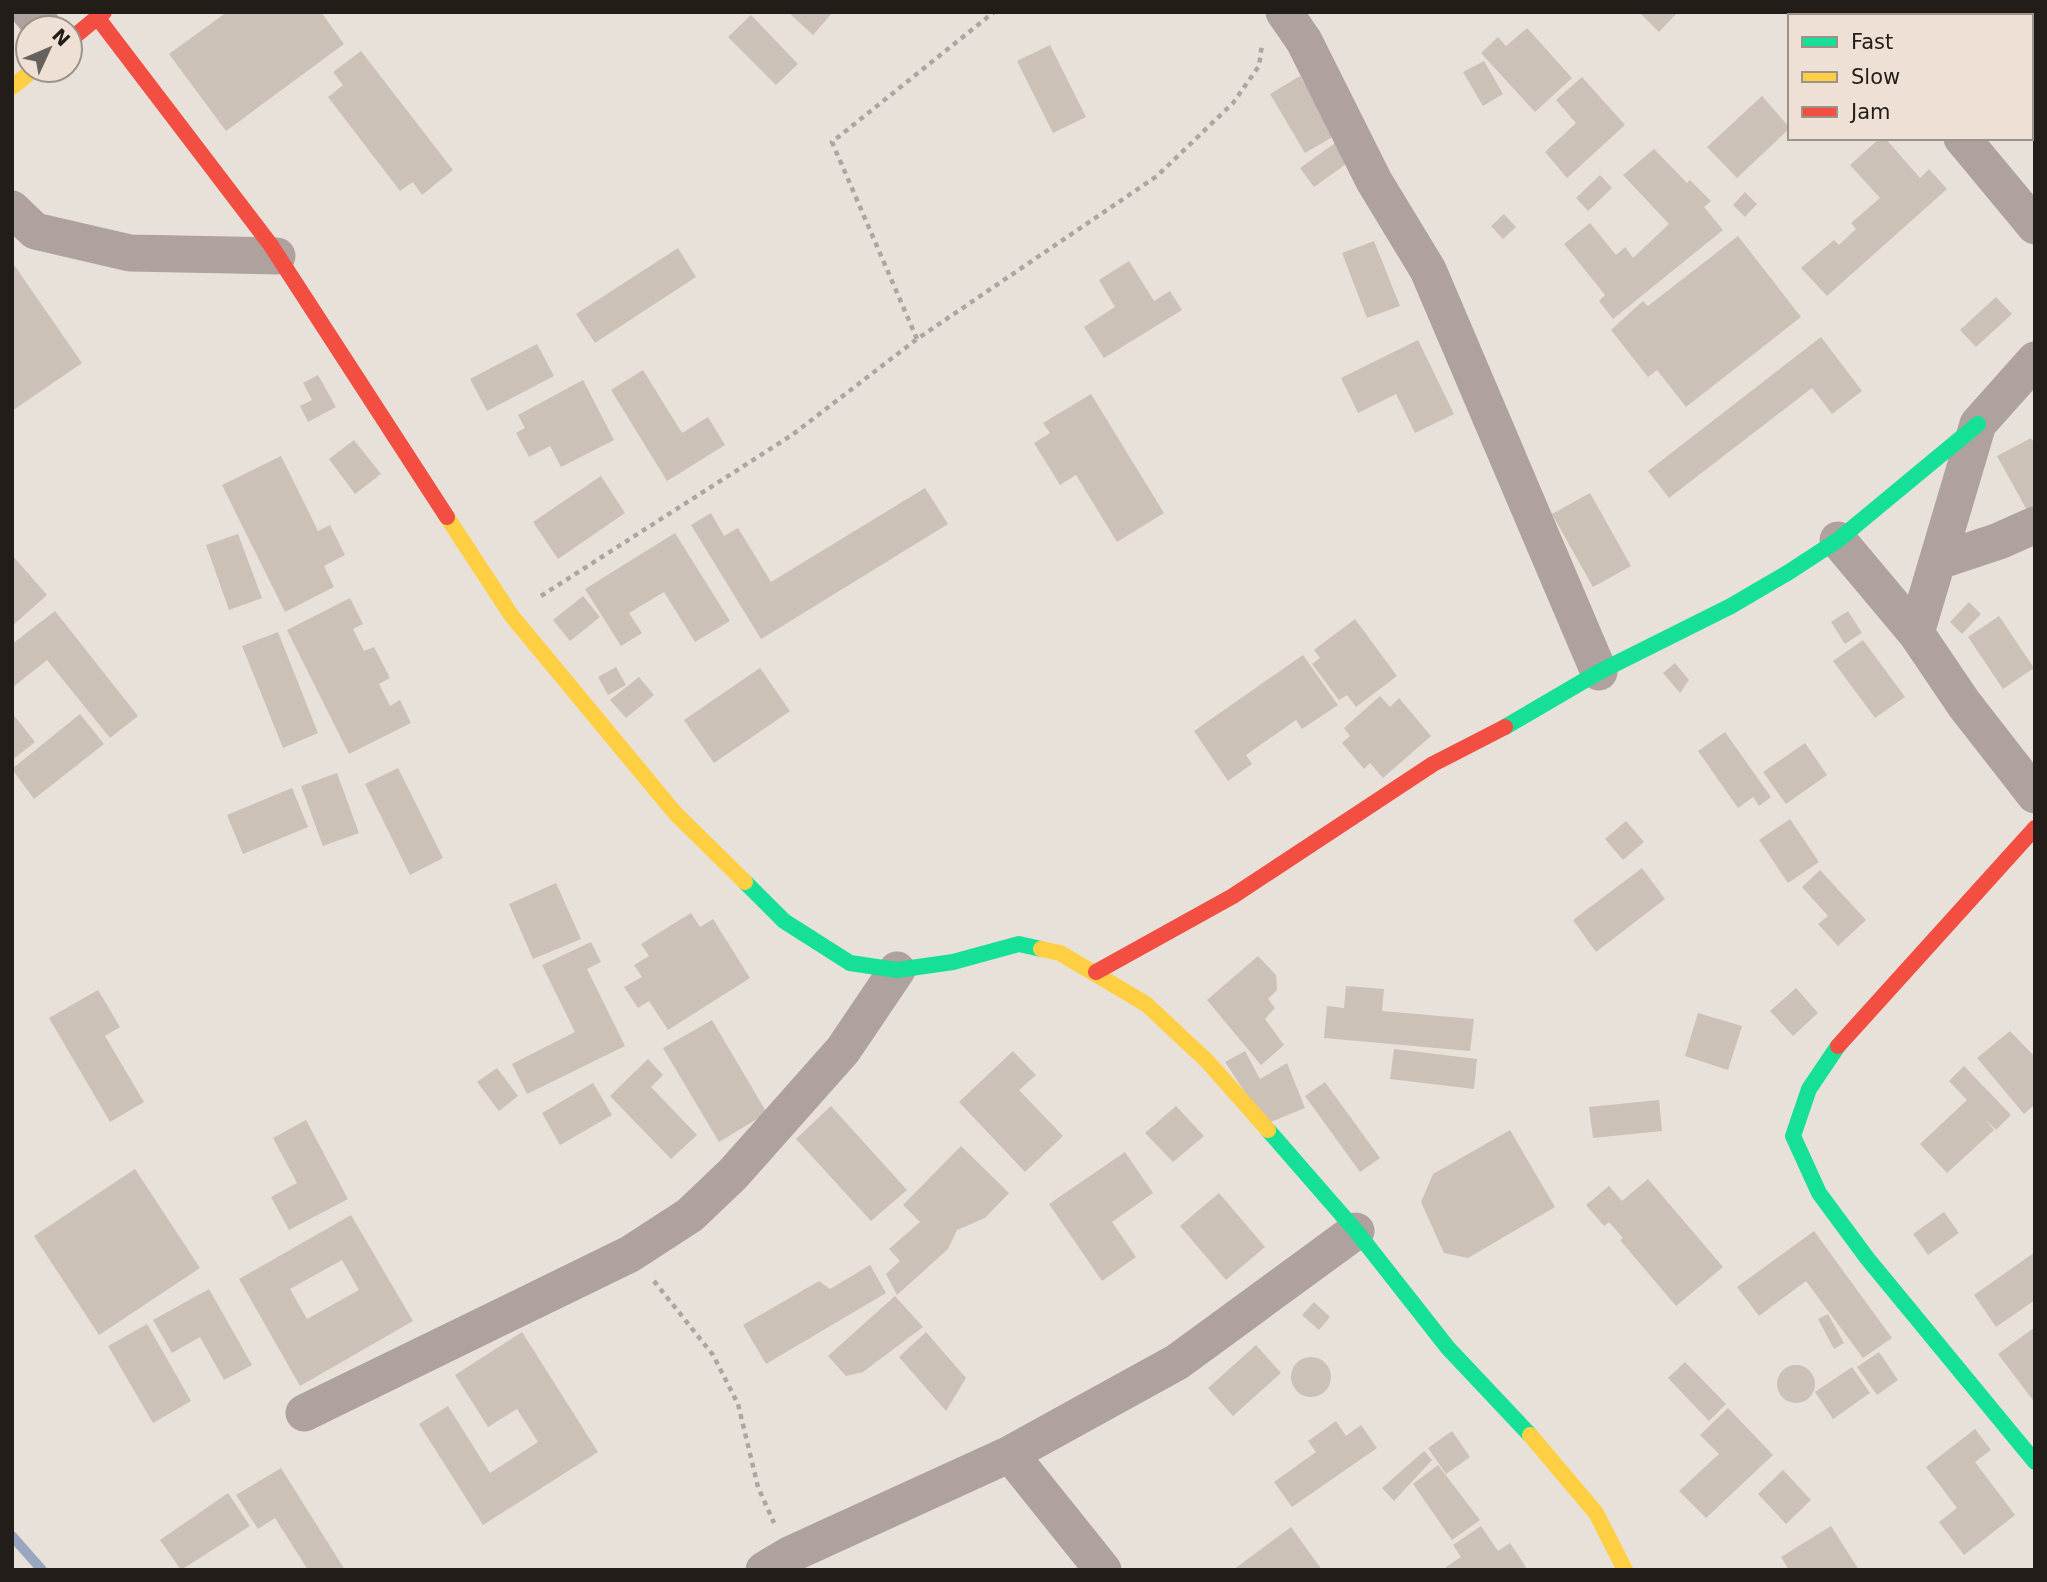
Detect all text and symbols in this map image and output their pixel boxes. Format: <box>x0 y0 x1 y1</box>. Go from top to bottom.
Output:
north arrow <box>14 14 84 84</box>
legend <box>1788 14 2033 140</box>
text: N <box>48 24 75 51</box>
text: Fast <box>1851 30 1893 54</box>
text: Slow <box>1851 65 1900 89</box>
text: Jam <box>1849 100 1891 124</box>

